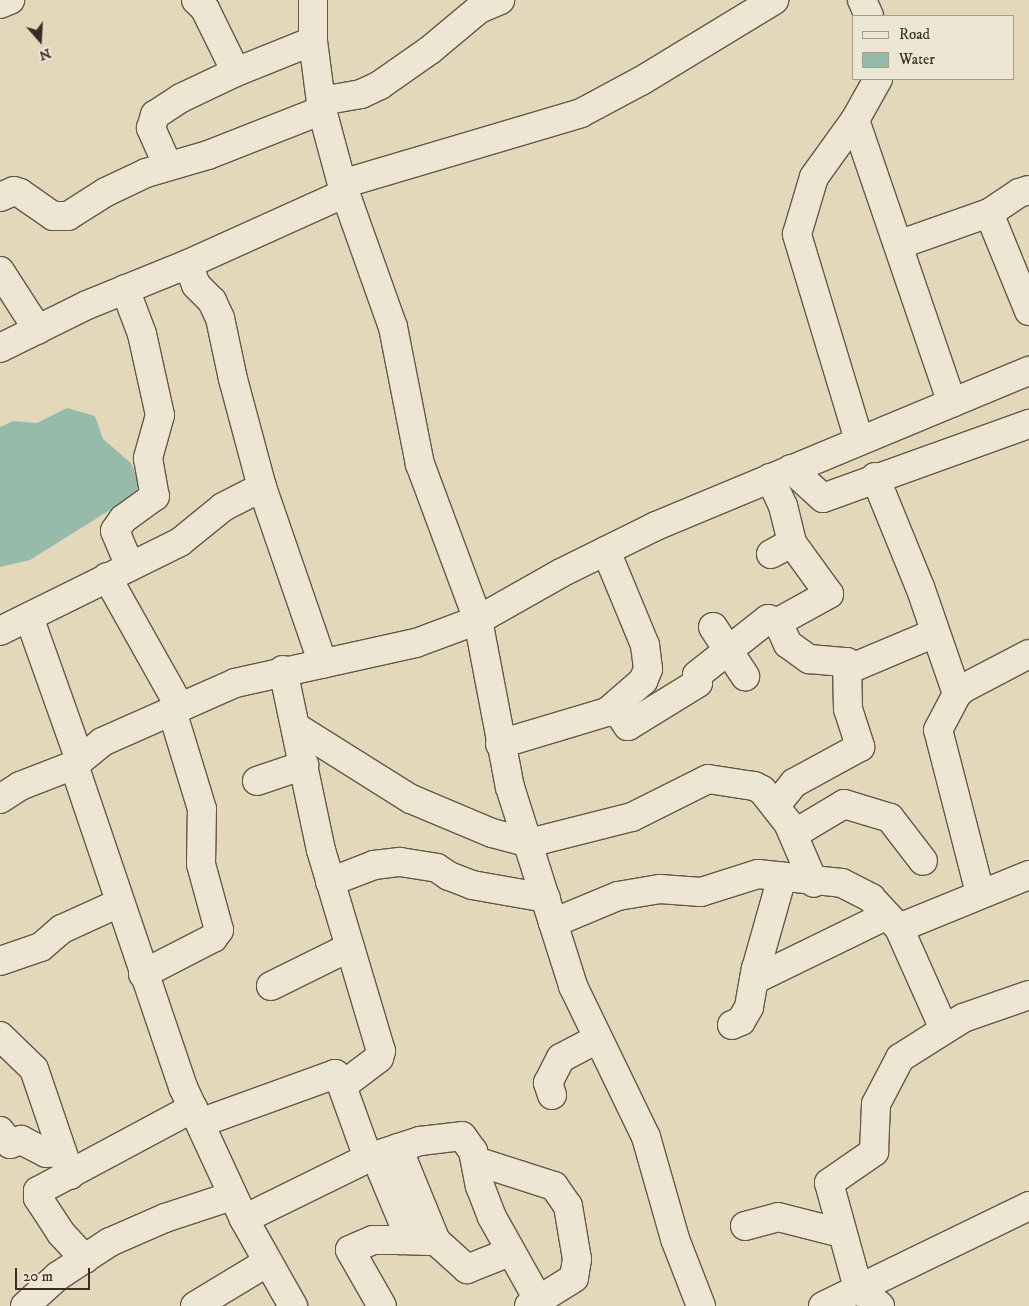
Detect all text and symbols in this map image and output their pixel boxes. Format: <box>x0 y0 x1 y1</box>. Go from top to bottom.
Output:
north arrow <box>15 15 65 65</box>
legend <box>852 15 1014 80</box>
text: Road <box>899 25 930 44</box>
text: N <box>37 44 53 65</box>
text: Water <box>899 50 935 69</box>
scale bar <box>18 1258 92 1290</box>
text: 20 m <box>23 1267 53 1286</box>

